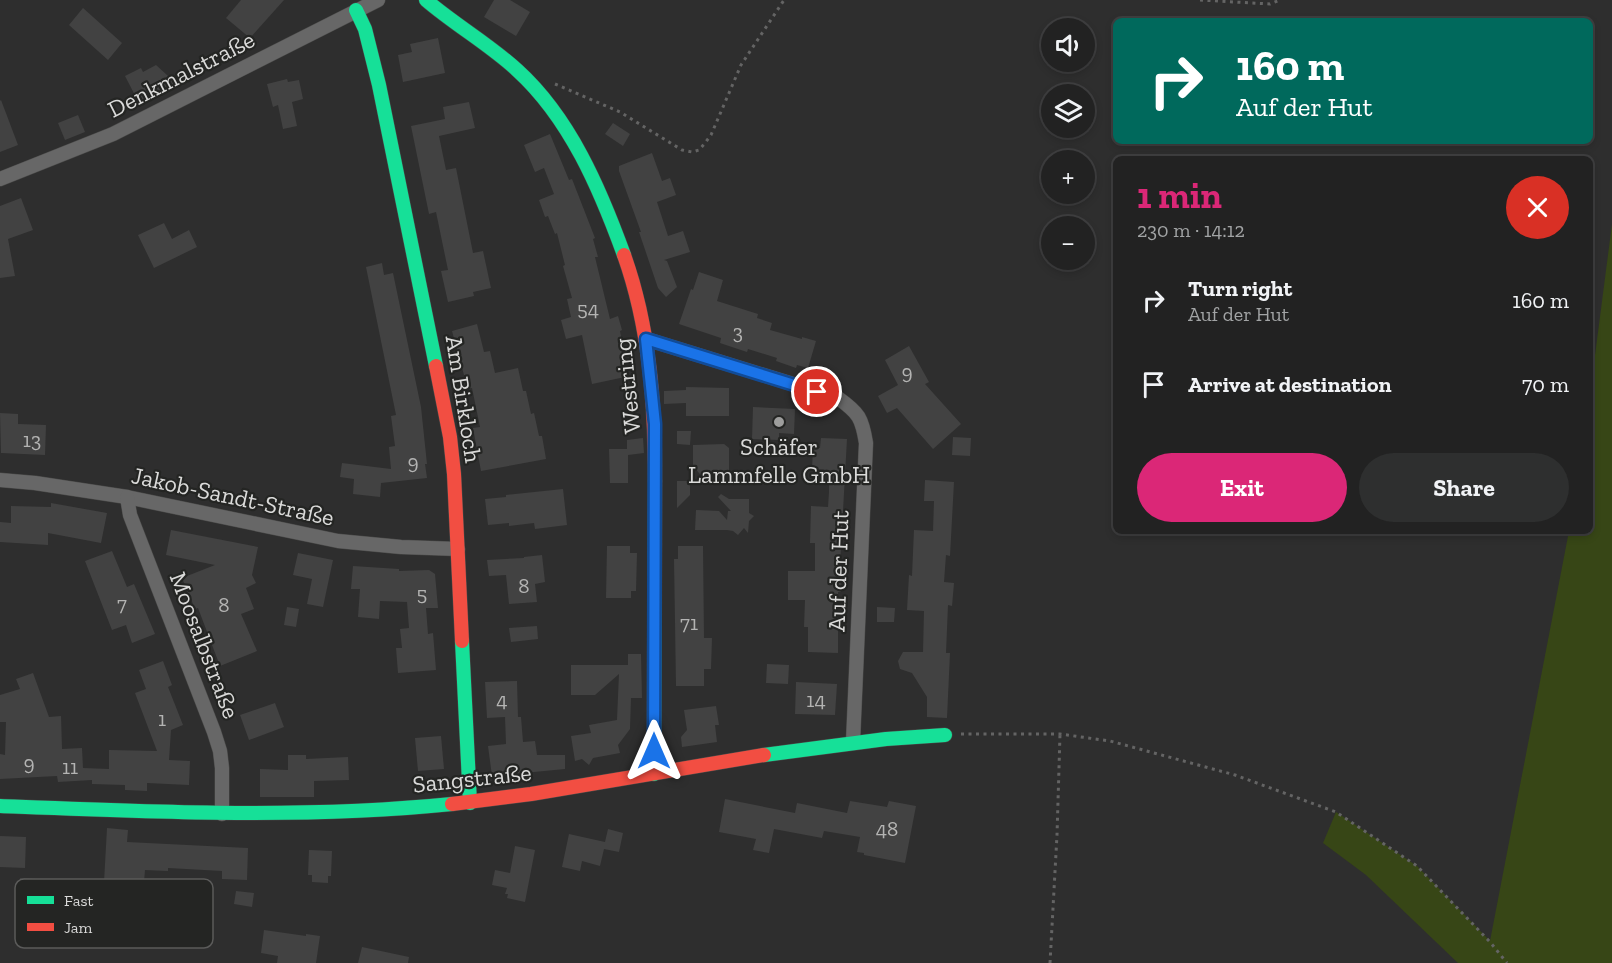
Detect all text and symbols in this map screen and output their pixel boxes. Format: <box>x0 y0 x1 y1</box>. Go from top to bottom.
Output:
map controls <box>1041 18 1095 270</box>
button: sound <box>1041 18 1095 72</box>
street label: Denkmalstraße <box>103 25 259 123</box>
text: 160 m <box>1236 40 1344 91</box>
icon: right <box>1137 42 1215 120</box>
button: layers <box>1041 84 1095 138</box>
text: Auf der Hut <box>1236 91 1373 123</box>
button: + <box>1041 150 1095 204</box>
text: 1 min <box>1137 174 1222 217</box>
button: close <box>1506 176 1569 239</box>
button: − <box>1041 216 1095 270</box>
text: 230 m · 14:12 <box>1137 218 1245 242</box>
text: Turn right <box>1188 275 1292 302</box>
icon: right <box>1137 284 1170 317</box>
text: 160 m <box>1512 287 1569 314</box>
house number: 54 <box>577 296 599 321</box>
text: Auf der Hut <box>1188 302 1289 326</box>
house number: 3 <box>733 319 743 344</box>
street label: Am Birkloch <box>440 333 488 465</box>
street label: Westring <box>608 337 646 435</box>
house number: 9 <box>901 359 913 384</box>
pin <box>791 366 842 417</box>
icon: arrive <box>1137 368 1170 401</box>
text: Arrive at destination <box>1188 371 1391 398</box>
text: 70 m <box>1522 371 1569 398</box>
icon: arrive <box>800 375 833 408</box>
marker: Schäfer Lammfelle GmbH <box>772 415 786 429</box>
house number: 13 <box>23 427 41 452</box>
place label: Schäfer Lammfelle GmbH <box>688 432 870 489</box>
house number: 9 <box>407 449 419 474</box>
button: Exit <box>1137 453 1347 522</box>
button: Share <box>1359 453 1569 522</box>
street label: Jakob-Sandt-Straße <box>129 460 337 532</box>
street label: Auf der Hut <box>821 510 855 632</box>
street label: Moosalbstraße <box>164 568 246 722</box>
house number: 8 <box>518 573 530 598</box>
house number: 5 <box>417 581 427 606</box>
house number: 7 <box>117 591 127 616</box>
house number: 8 <box>218 592 230 617</box>
house number: 71 <box>680 610 698 635</box>
house number: 4 <box>496 687 508 712</box>
house number: 14 <box>806 687 826 712</box>
house number: 1 <box>158 706 166 731</box>
position arrow <box>622 719 686 783</box>
house number: 9 <box>23 750 35 775</box>
house number: 11 <box>62 754 78 779</box>
street label: Sangstraße <box>411 757 533 799</box>
house number: 48 <box>876 816 898 841</box>
legend <box>15 879 213 948</box>
text: Fast <box>64 891 93 910</box>
text: Jam <box>64 918 93 937</box>

